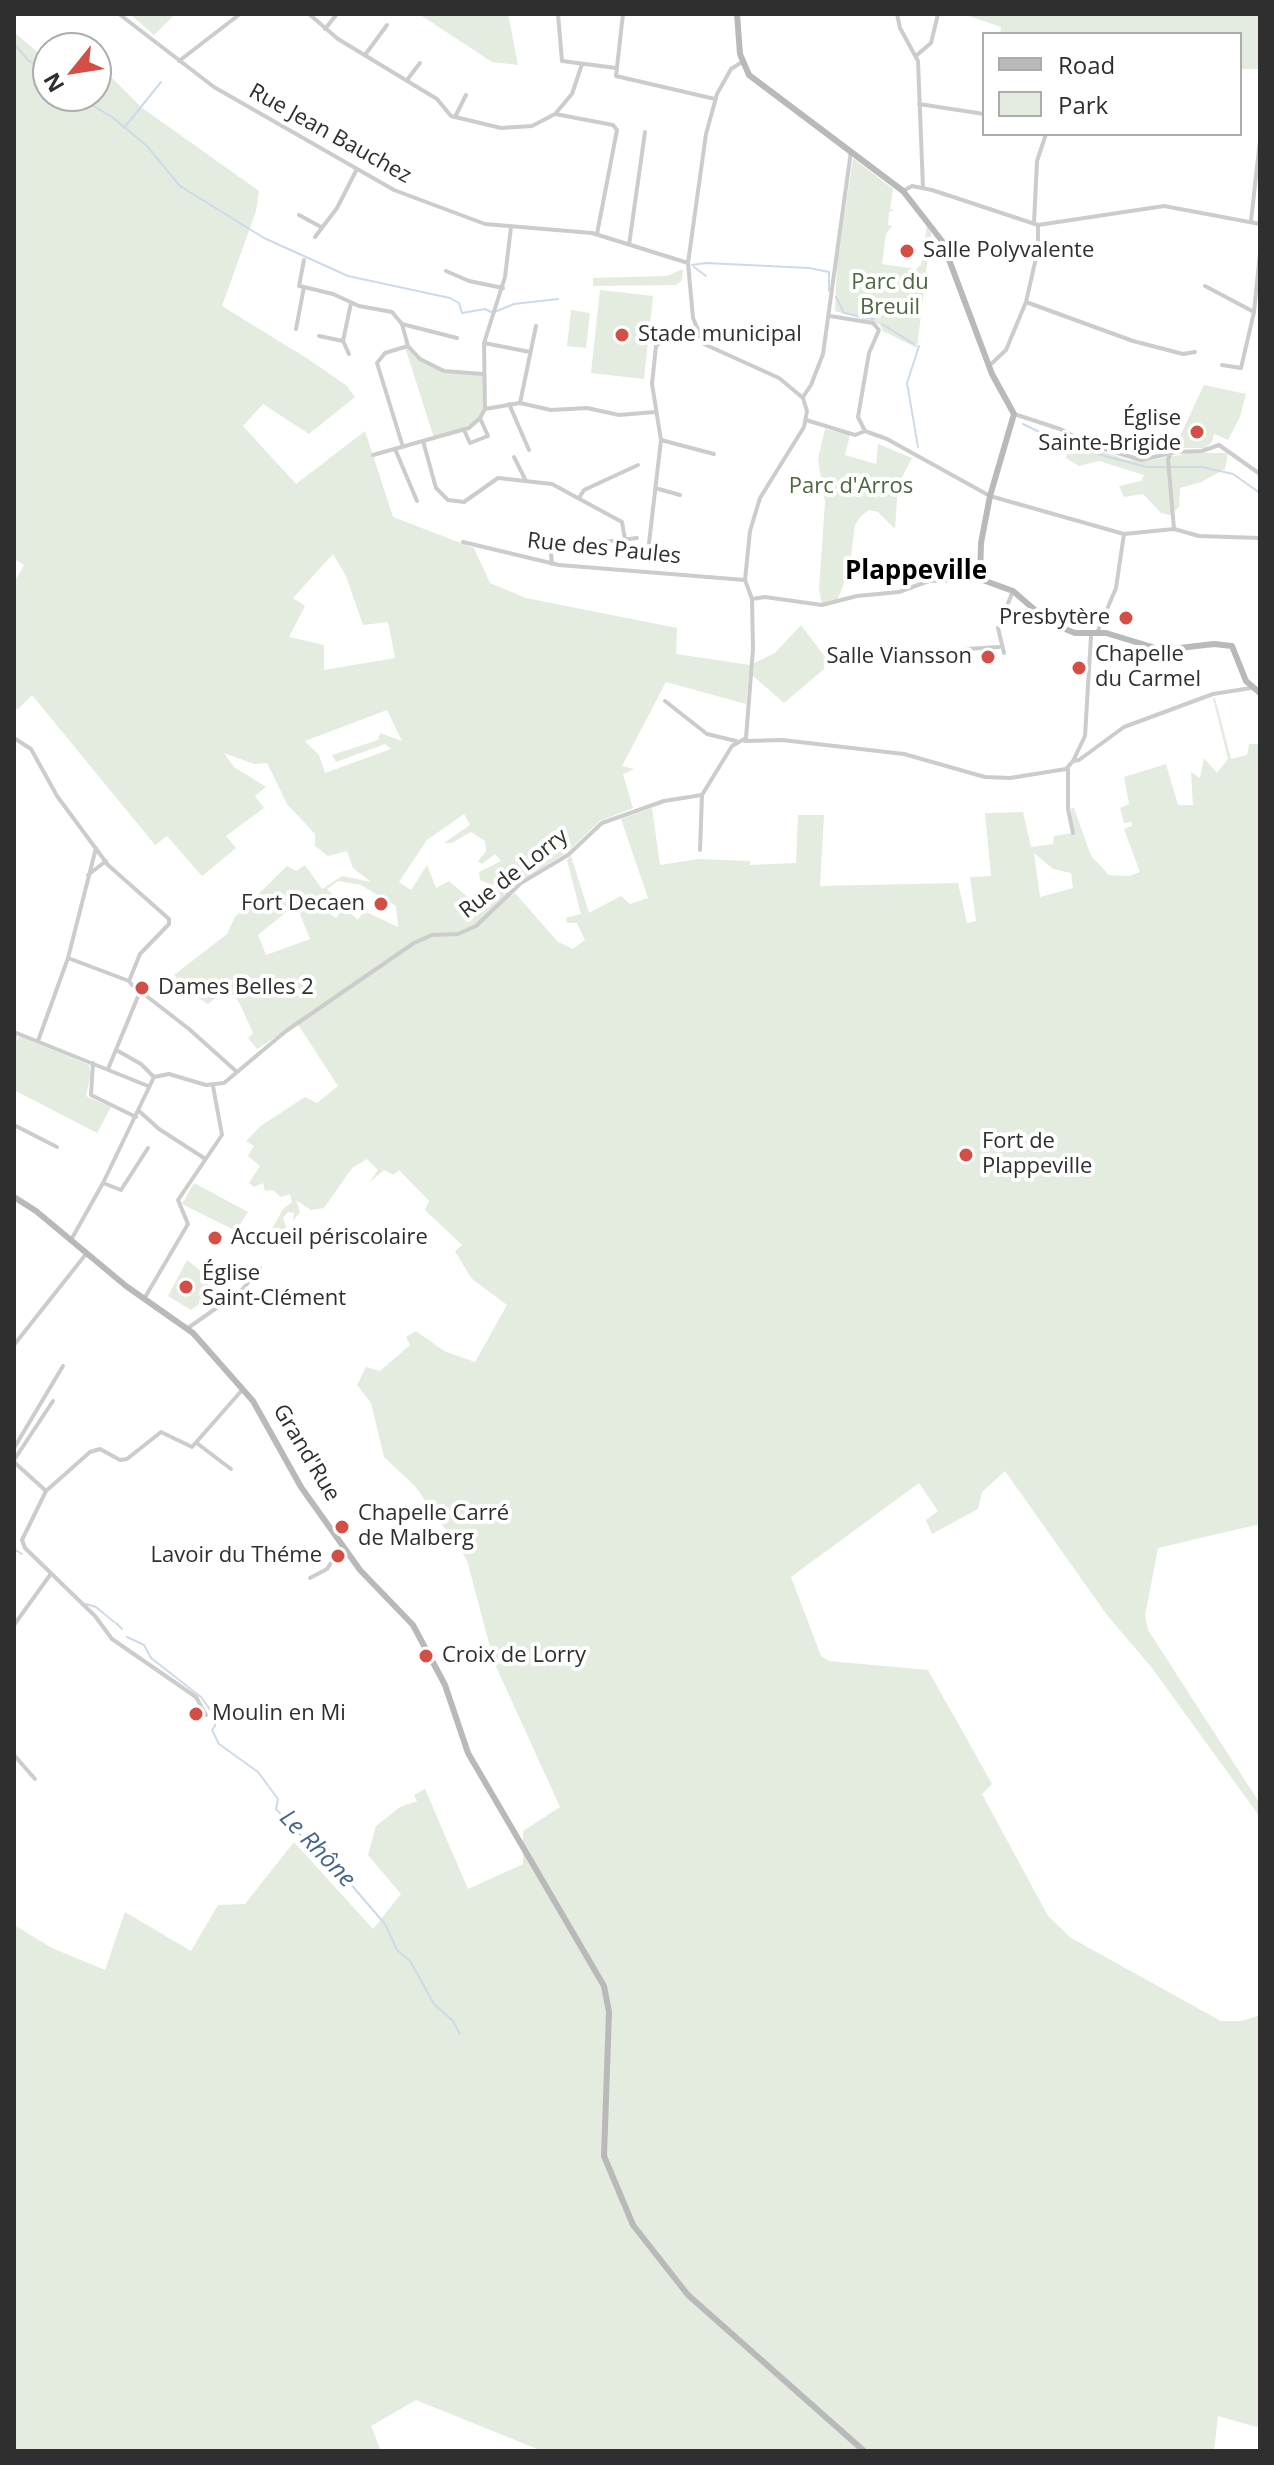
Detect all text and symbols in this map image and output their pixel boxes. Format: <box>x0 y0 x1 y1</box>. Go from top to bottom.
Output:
north arrow <box>32 32 112 112</box>
legend <box>982 32 1242 136</box>
text: Road <box>1058 48 1115 81</box>
text: N <box>35 68 70 98</box>
street label: Rue Jean Bauchez <box>244 78 416 190</box>
text: Park <box>1058 88 1108 121</box>
place label: Salle Polyvalente <box>923 238 1094 264</box>
marker: Salle Polyvalente <box>898 242 916 260</box>
park label: Parc du Breuil <box>851 270 929 322</box>
place label: Stade municipal <box>638 322 802 348</box>
marker: Stade municipal <box>613 326 631 344</box>
place label: Église Sainte-Brigide <box>1038 406 1181 458</box>
marker: Église Sainte-Brigide <box>1188 423 1206 441</box>
park label: Parc d'Arros <box>789 474 913 500</box>
street label: Rue des Paules <box>526 528 682 570</box>
district label: Plappeville <box>845 556 987 588</box>
place label: Presbytère <box>999 605 1110 631</box>
marker: Presbytère <box>1117 609 1135 627</box>
place label: Chapelle du Carmel <box>1095 642 1201 694</box>
place label: Salle Viansson <box>826 644 972 670</box>
marker: Salle Viansson <box>979 648 997 666</box>
marker: Chapelle du Carmel <box>1070 659 1088 677</box>
street label: Rue de Lorry <box>454 823 574 925</box>
place label: Fort Decaen <box>241 891 365 917</box>
marker: Fort Decaen <box>372 895 390 913</box>
place label: Dames Belles 2 <box>158 975 314 1001</box>
marker: Dames Belles 2 <box>133 979 151 997</box>
place label: Fort de Plappeville <box>982 1129 1092 1180</box>
marker: Fort de Plappeville <box>957 1146 975 1164</box>
place label: Accueil périscolaire <box>231 1225 428 1251</box>
marker: Accueil périscolaire <box>206 1229 224 1247</box>
place label: Église Saint-Clément <box>202 1261 346 1312</box>
marker: Église Saint-Clément <box>177 1278 195 1296</box>
street label: Grand'Rue <box>267 1400 345 1506</box>
place label: Chapelle Carré de Malberg <box>358 1501 509 1552</box>
marker: Chapelle Carré de Malberg <box>333 1518 351 1536</box>
place label: Lavoir du Théme <box>150 1543 322 1569</box>
marker: Lavoir du Théme <box>329 1547 347 1565</box>
place label: Croix de Lorry <box>442 1643 586 1669</box>
marker: Croix de Lorry <box>417 1647 435 1665</box>
place label: Moulin en Mi <box>212 1701 346 1727</box>
marker: Moulin en Mi <box>187 1705 205 1723</box>
water label: Le Rhône <box>273 1804 361 1894</box>

